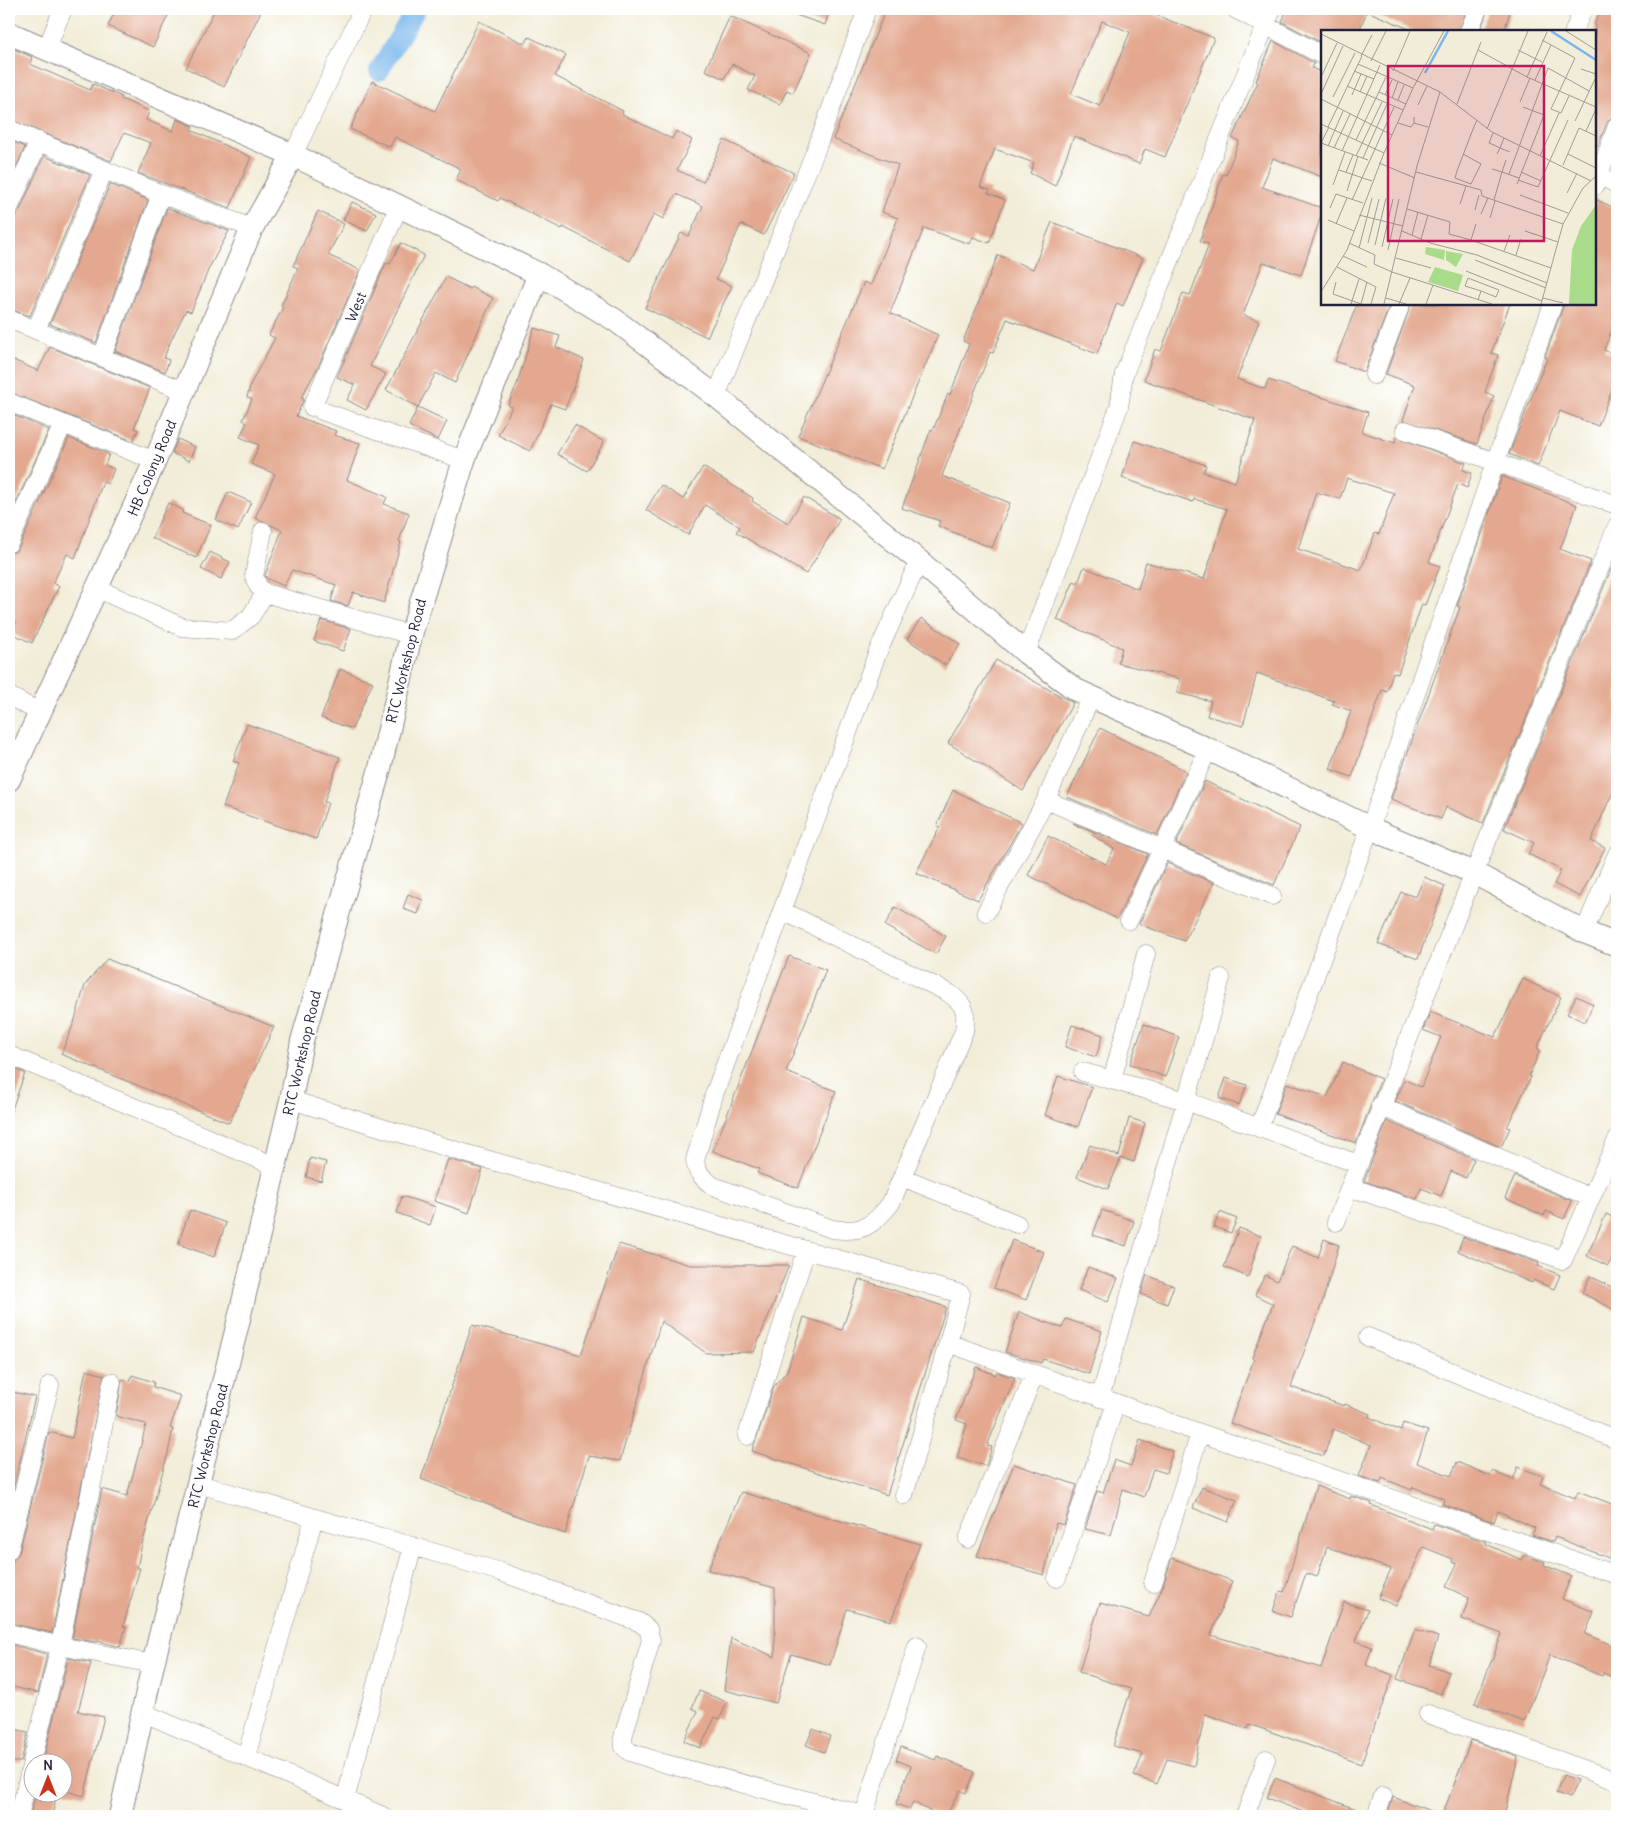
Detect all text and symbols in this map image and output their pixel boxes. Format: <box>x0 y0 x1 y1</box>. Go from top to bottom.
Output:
inset map <box>1321 30 1596 305</box>
street label: West <box>342 289 370 325</box>
street label: HB Colony Road <box>124 417 180 519</box>
street label: RTC Workshop Road <box>382 597 430 725</box>
street label: RTC Workshop Road <box>279 989 325 1117</box>
street label: RTC Workshop Road <box>184 1382 232 1510</box>
north arrow <box>22 1752 72 1802</box>
text: N <box>43 1756 53 1774</box>

